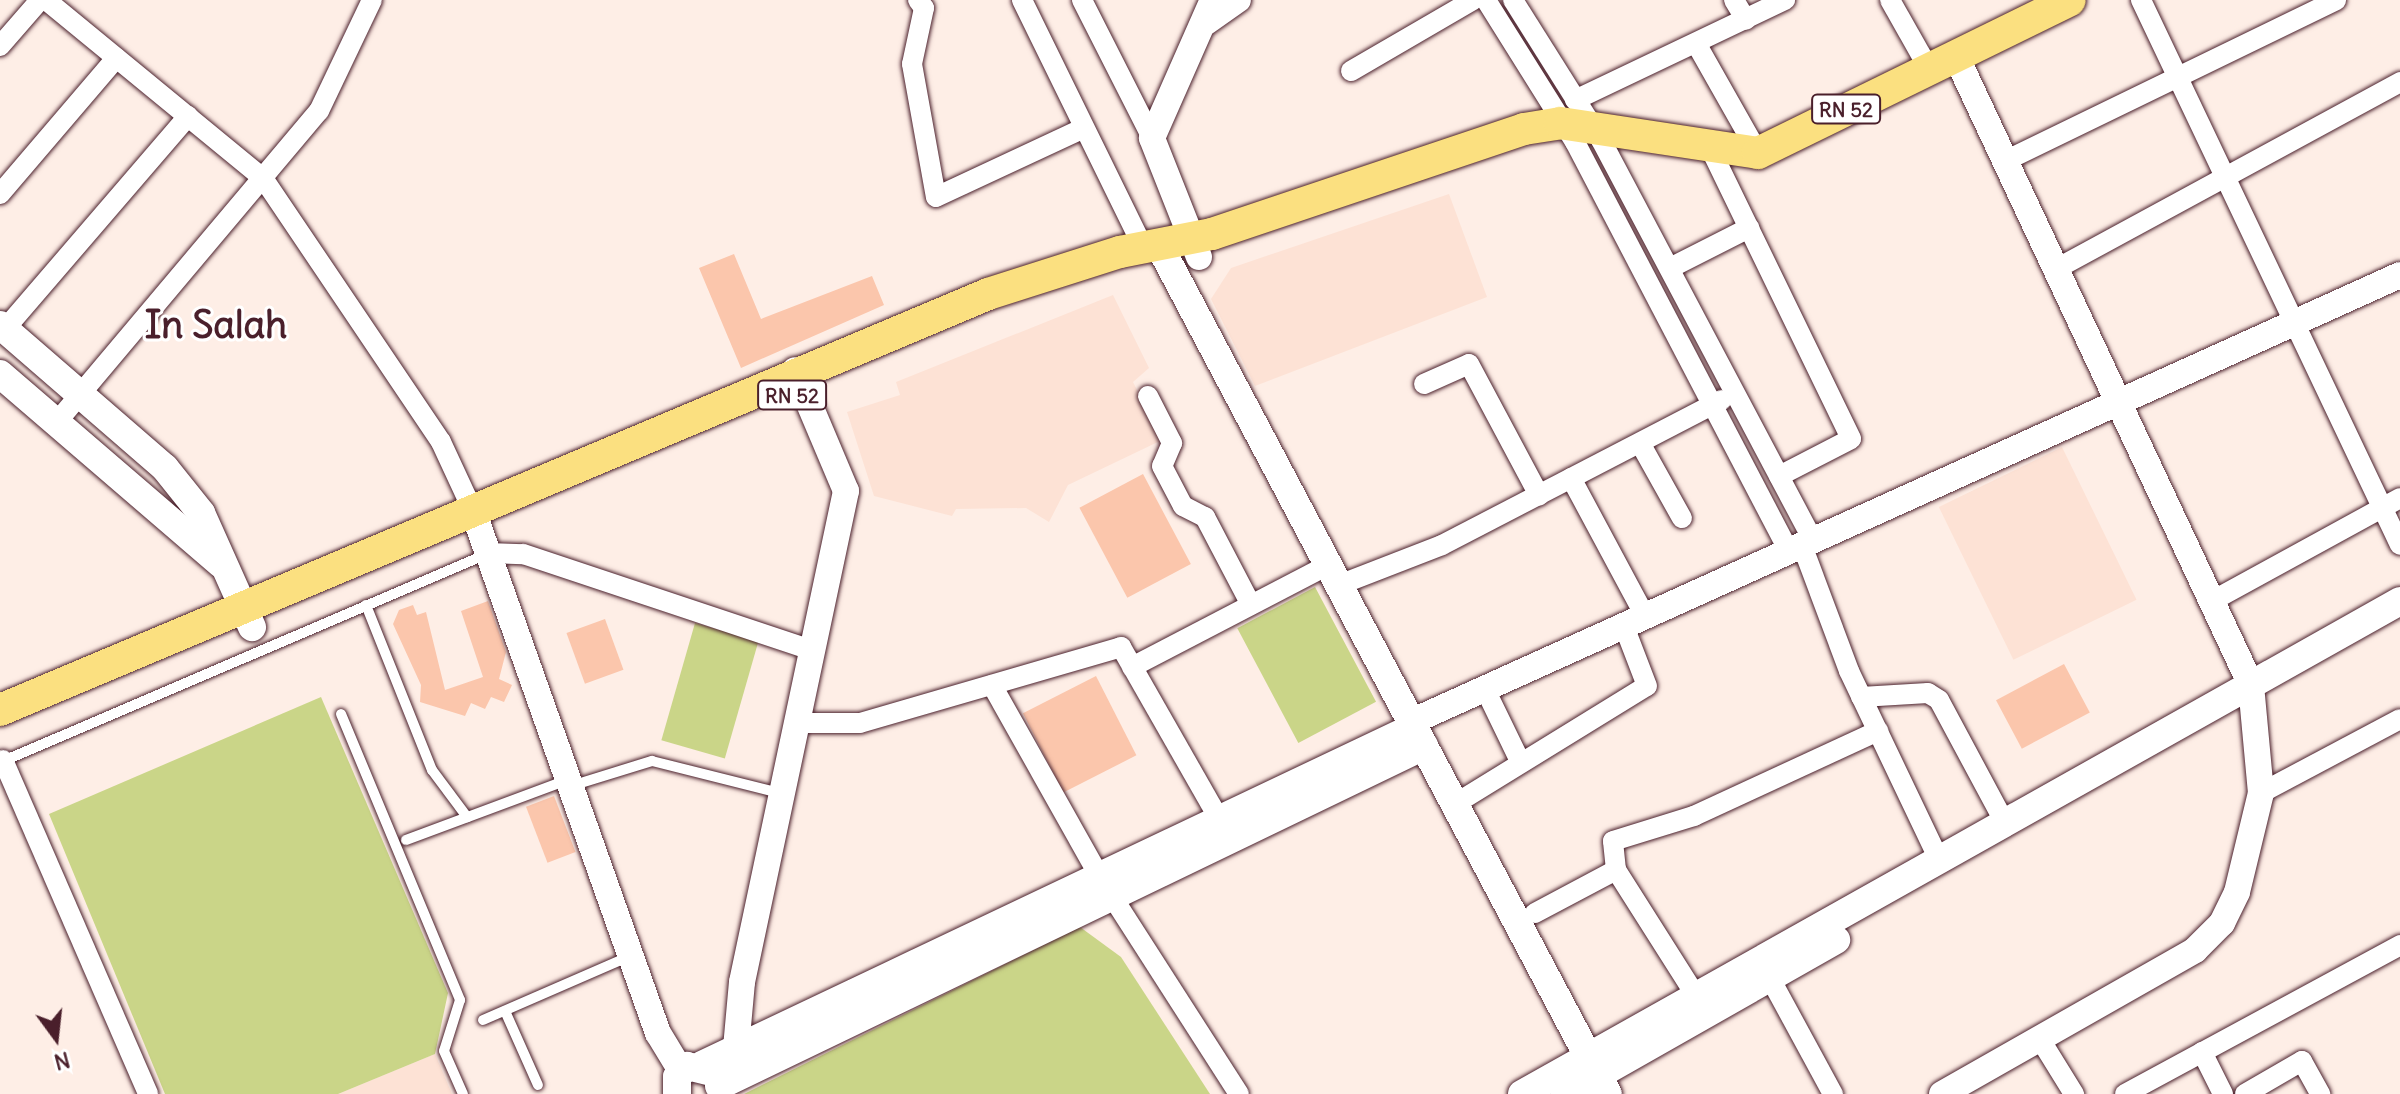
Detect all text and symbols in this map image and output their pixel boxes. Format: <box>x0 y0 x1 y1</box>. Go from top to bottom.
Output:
road number: RN 52 <box>1810 93 1882 125</box>
district label: In Salah <box>145 302 287 348</box>
road number: RN 52 <box>756 379 828 411</box>
north arrow <box>16 998 96 1078</box>
text: N <box>51 1046 73 1077</box>

